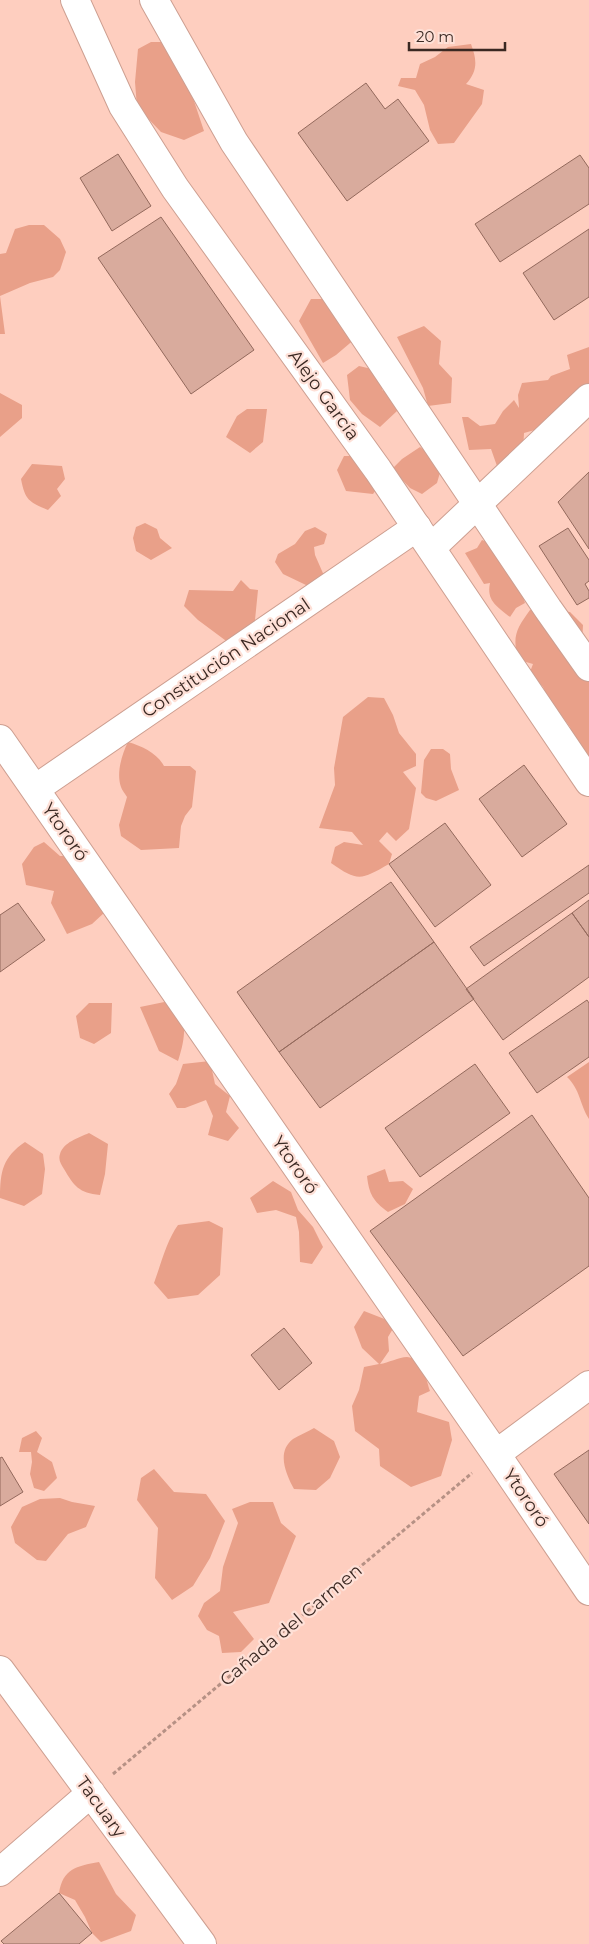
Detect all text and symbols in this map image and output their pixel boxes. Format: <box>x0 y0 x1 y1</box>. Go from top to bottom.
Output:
scale bar <box>409 20 505 52</box>
text: 20 m <box>416 27 454 46</box>
street label: Alejo García <box>284 345 364 445</box>
street label: Constitución Nacional <box>138 594 314 722</box>
street label: Ytororó <box>37 799 93 865</box>
street label: Ytororó <box>267 1132 323 1198</box>
street label: Ytororó <box>498 1465 554 1531</box>
street label: Cañada del Carmen <box>215 1559 367 1691</box>
street label: Tacuary <box>71 1772 131 1842</box>

